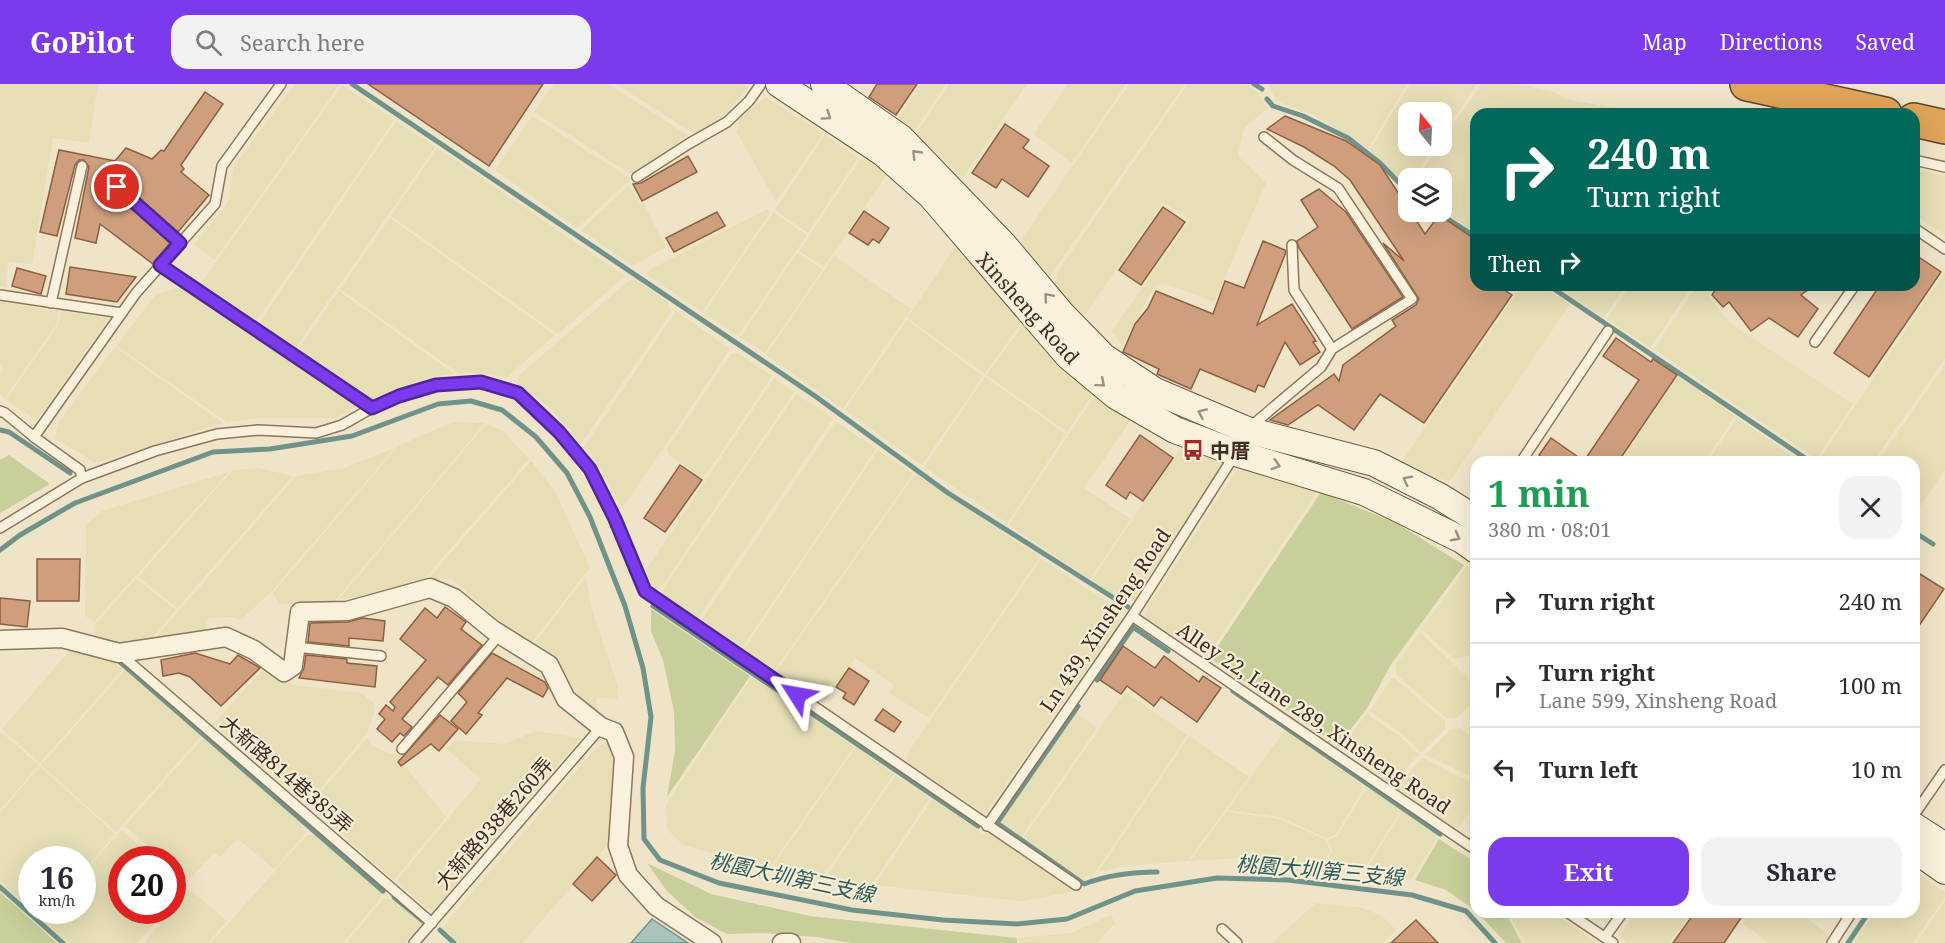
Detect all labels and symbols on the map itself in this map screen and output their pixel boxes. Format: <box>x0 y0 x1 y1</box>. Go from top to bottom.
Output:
north arrow <box>1398 102 1452 156</box>
one-way arrow <box>821 109 832 120</box>
one-way arrow <box>913 150 924 161</box>
pin <box>91 161 142 212</box>
street label: Xinsheng Road <box>970 246 1086 370</box>
one-way arrow <box>1044 293 1055 304</box>
one-way arrow <box>1094 376 1105 387</box>
one-way arrow <box>1198 408 1209 420</box>
place label: 中厝 <box>1210 437 1250 464</box>
bus stop icon: 中厝 <box>1181 438 1205 462</box>
one-way arrow <box>1270 458 1281 470</box>
one-way arrow <box>1402 476 1413 487</box>
street label: Ln 439, Xinsheng Road <box>1033 523 1177 717</box>
one-way arrow <box>1450 530 1460 541</box>
street label: Alley 22, Lane 289, Xinsheng Road <box>1172 616 1456 820</box>
position arrow <box>765 663 829 727</box>
street label: 大新路814巷385弄 <box>215 709 359 839</box>
street label: 大新路938巷260弄 <box>429 751 559 895</box>
speed limit sign: 20 <box>108 846 186 924</box>
water label: 桃園大圳第三支線 <box>707 846 879 909</box>
water label: 桃園大圳第三支線 <box>1235 849 1407 891</box>

